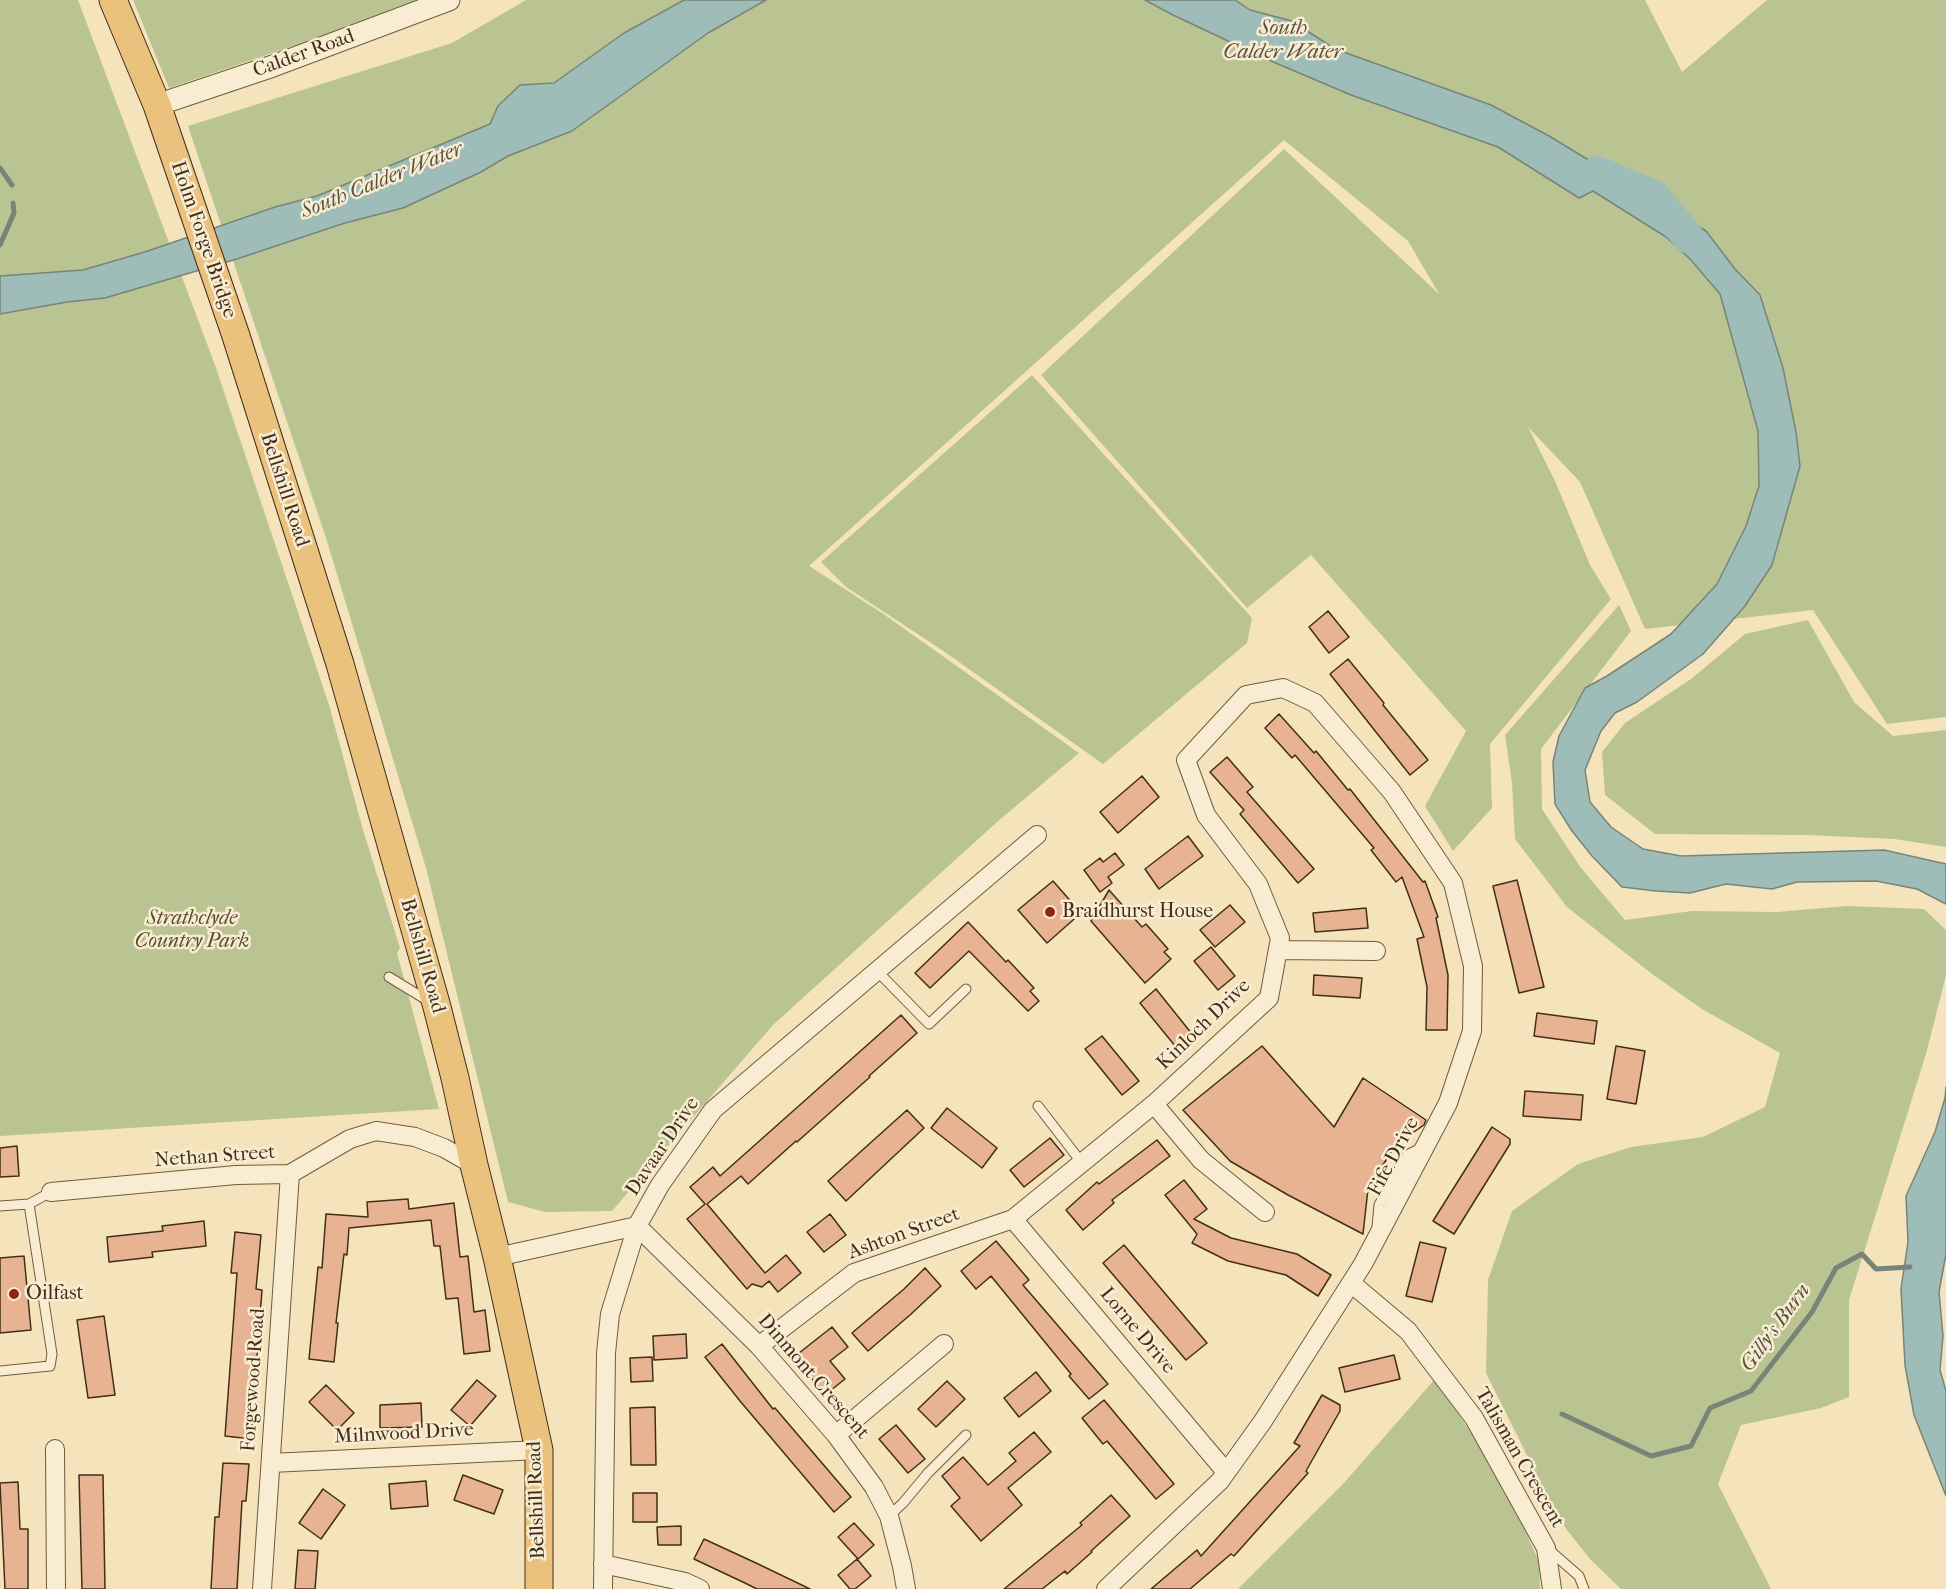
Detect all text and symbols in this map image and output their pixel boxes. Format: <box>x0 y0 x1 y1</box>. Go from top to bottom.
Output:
water label: South Calder Water <box>1223 16 1343 66</box>
street label: Calder Road <box>250 25 358 83</box>
water label: South Calder Water <box>297 137 467 225</box>
street label: Holm Forge Bridge <box>165 158 241 322</box>
street label: Bellshill Road <box>254 430 314 550</box>
street label: Bellshill Road <box>394 896 450 1016</box>
place label: Braidhurst House <box>1062 900 1213 924</box>
marker: Braidhurst House <box>1043 905 1057 919</box>
park label: Strathclyde Country Park <box>135 907 249 954</box>
street label: Kinloch Drive <box>1152 974 1256 1076</box>
street label: Davaar Drive <box>621 1093 705 1201</box>
street label: Fife Drive <box>1363 1113 1425 1201</box>
street label: Nethan Street <box>154 1141 276 1173</box>
street label: Ashton Street <box>845 1203 963 1265</box>
water label: Gilly's Burn <box>1736 1279 1816 1377</box>
place label: Oilfast <box>26 1282 84 1306</box>
street label: Lorne Drive <box>1094 1283 1180 1379</box>
marker: Oilfast <box>7 1287 21 1301</box>
street label: Forgewood Road <box>237 1307 271 1453</box>
street label: Dinmont Crescent <box>752 1309 874 1445</box>
street label: Talisman Crescent <box>1469 1384 1569 1532</box>
street label: Milnwood Drive <box>334 1418 474 1450</box>
street label: Bellshill Road <box>523 1441 551 1559</box>

